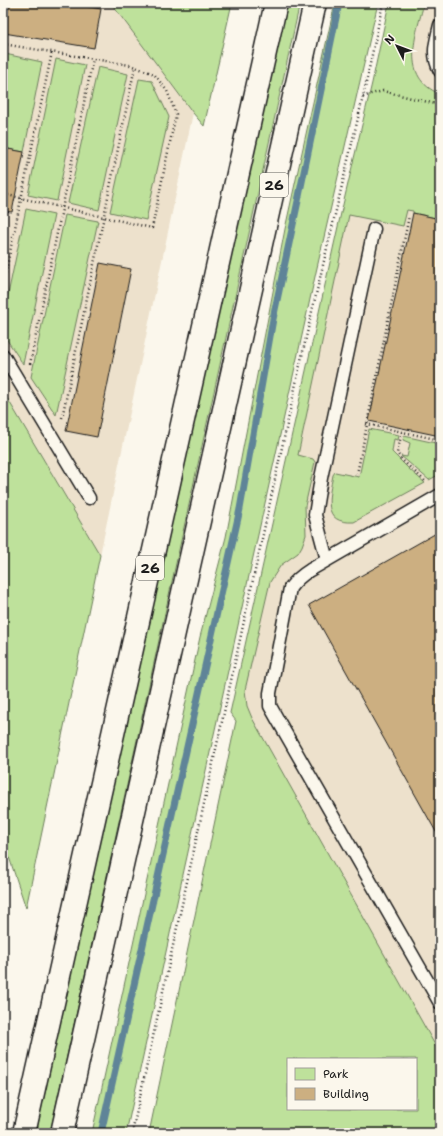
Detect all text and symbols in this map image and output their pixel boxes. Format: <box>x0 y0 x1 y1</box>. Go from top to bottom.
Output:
north arrow <box>377 26 417 66</box>
text: N <box>381 31 399 48</box>
road number: 26 <box>260 173 288 197</box>
road number: 26 <box>136 556 164 580</box>
legend <box>287 1058 417 1110</box>
text: Park <box>323 1066 349 1082</box>
text: Building <box>323 1086 369 1102</box>

